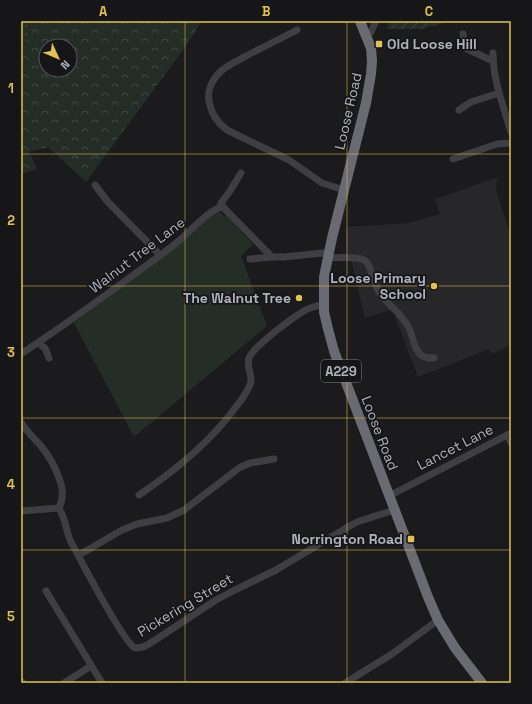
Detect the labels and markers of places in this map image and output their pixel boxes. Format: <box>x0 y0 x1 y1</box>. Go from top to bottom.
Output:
place label: Old Loose Hill <box>387 35 477 53</box>
marker: Old Loose Hill <box>374 39 384 49</box>
place label: Loose Primary School <box>330 269 426 303</box>
marker: Loose Primary School <box>429 281 439 291</box>
place label: The Walnut Tree <box>183 289 291 307</box>
marker: The Walnut Tree <box>294 293 304 303</box>
place label: Norrington Road <box>292 530 403 548</box>
marker: Norrington Road <box>406 534 416 544</box>

